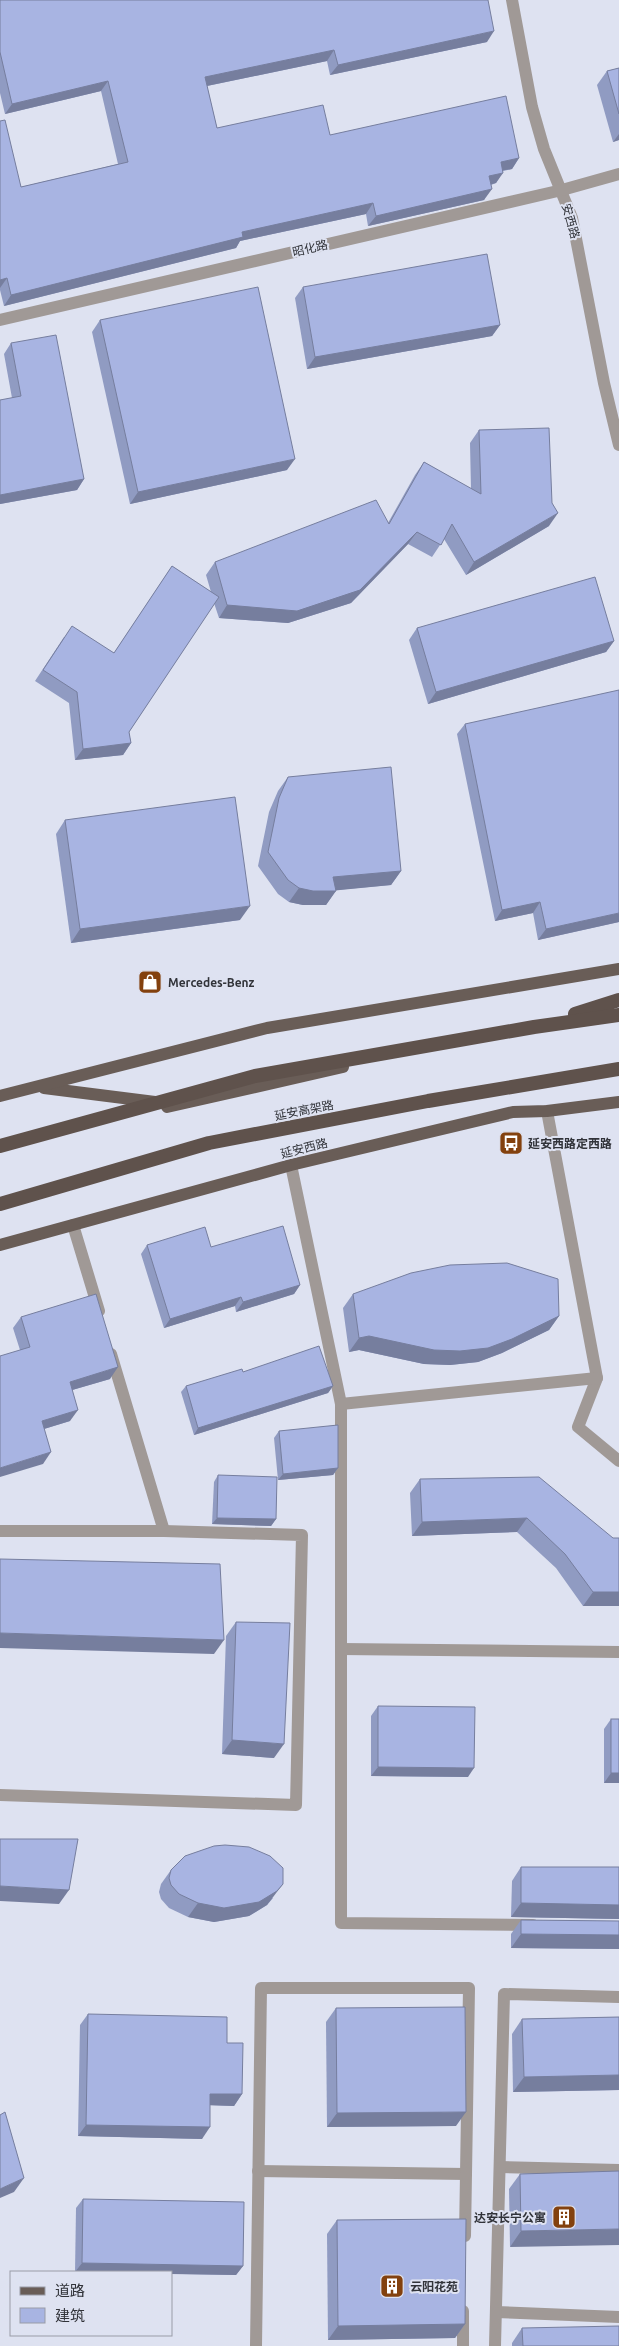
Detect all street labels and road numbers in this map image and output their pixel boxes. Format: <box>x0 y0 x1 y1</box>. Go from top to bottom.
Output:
street label: 安西路 <box>560 202 582 240</box>
street label: 昭化路 <box>291 238 329 258</box>
street label: 延安高架路 <box>273 1098 335 1122</box>
street label: 延安西路 <box>279 1136 329 1160</box>

